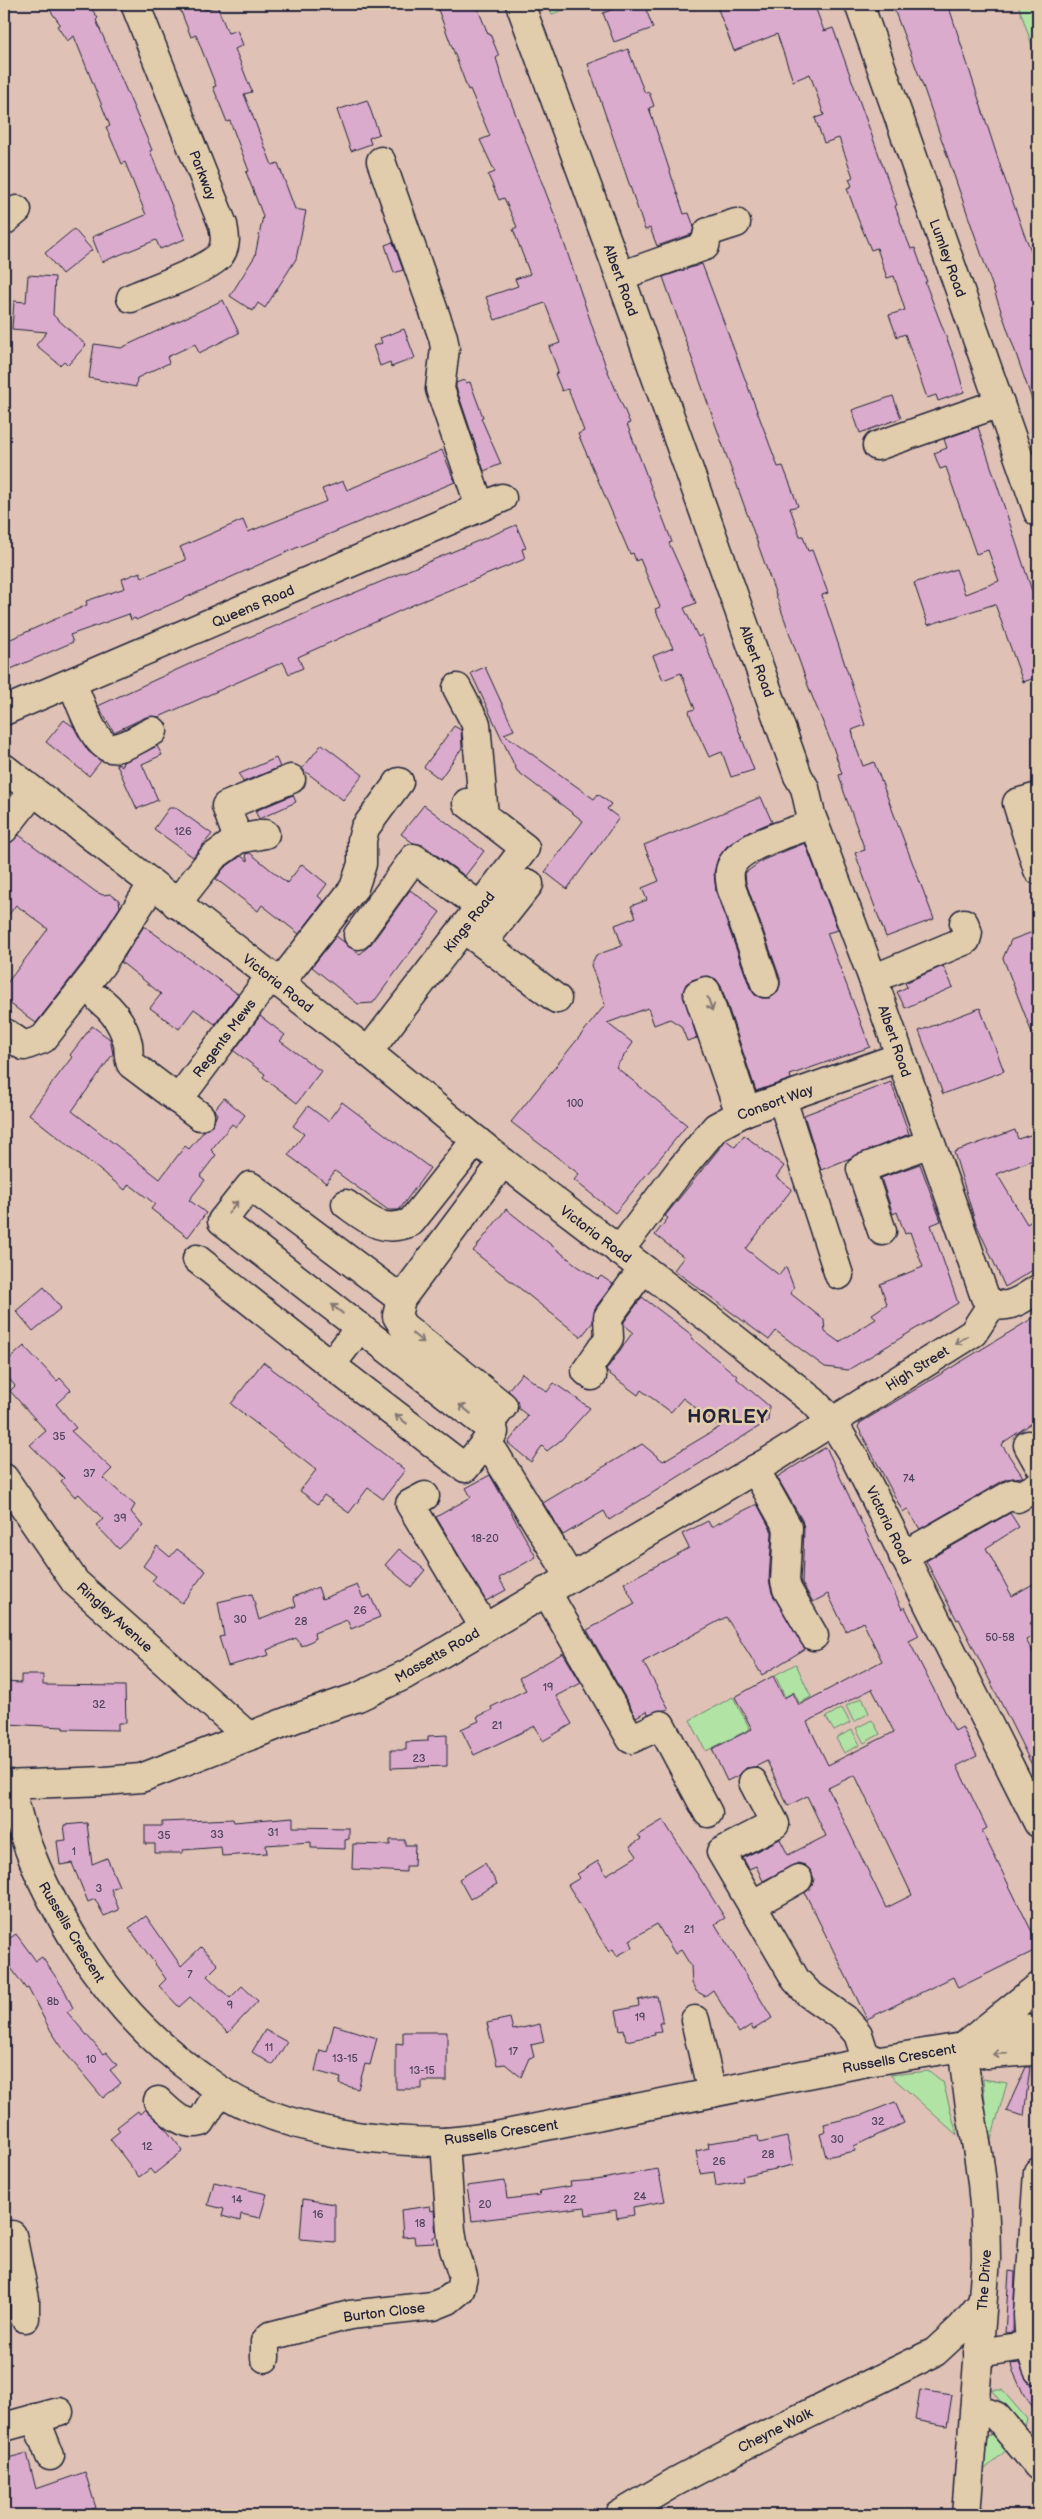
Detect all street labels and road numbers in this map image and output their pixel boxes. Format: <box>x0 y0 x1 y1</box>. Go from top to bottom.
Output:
street label: Parkway <box>185 148 220 203</box>
street label: Lumley Road <box>926 217 969 299</box>
street label: Albert Road <box>600 242 641 318</box>
street label: Queens Road <box>209 581 297 631</box>
street label: Albert Road <box>736 623 777 699</box>
street label: Kings Road <box>440 888 499 956</box>
street label: Victoria Road <box>239 951 316 1016</box>
street label: Regents Mews <box>189 996 260 1081</box>
street label: Albert Road <box>874 1003 915 1079</box>
street label: Consort Way <box>735 1081 816 1124</box>
street label: Victoria Road <box>557 1202 635 1267</box>
street label: High Street <box>883 1342 953 1395</box>
street label: Victoria Road <box>862 1483 915 1567</box>
street label: Ringley Avenue <box>73 1579 156 1656</box>
street label: Massetts Road <box>392 1624 483 1687</box>
street label: Russells Crescent <box>35 1879 109 1986</box>
street label: Russells Crescent <box>841 2040 958 2077</box>
street label: Russells Crescent <box>443 2116 560 2149</box>
street label: The Drive <box>974 2249 995 2311</box>
street label: Burton Close <box>342 2299 426 2326</box>
street label: Cheyne Walk <box>735 2404 816 2457</box>

